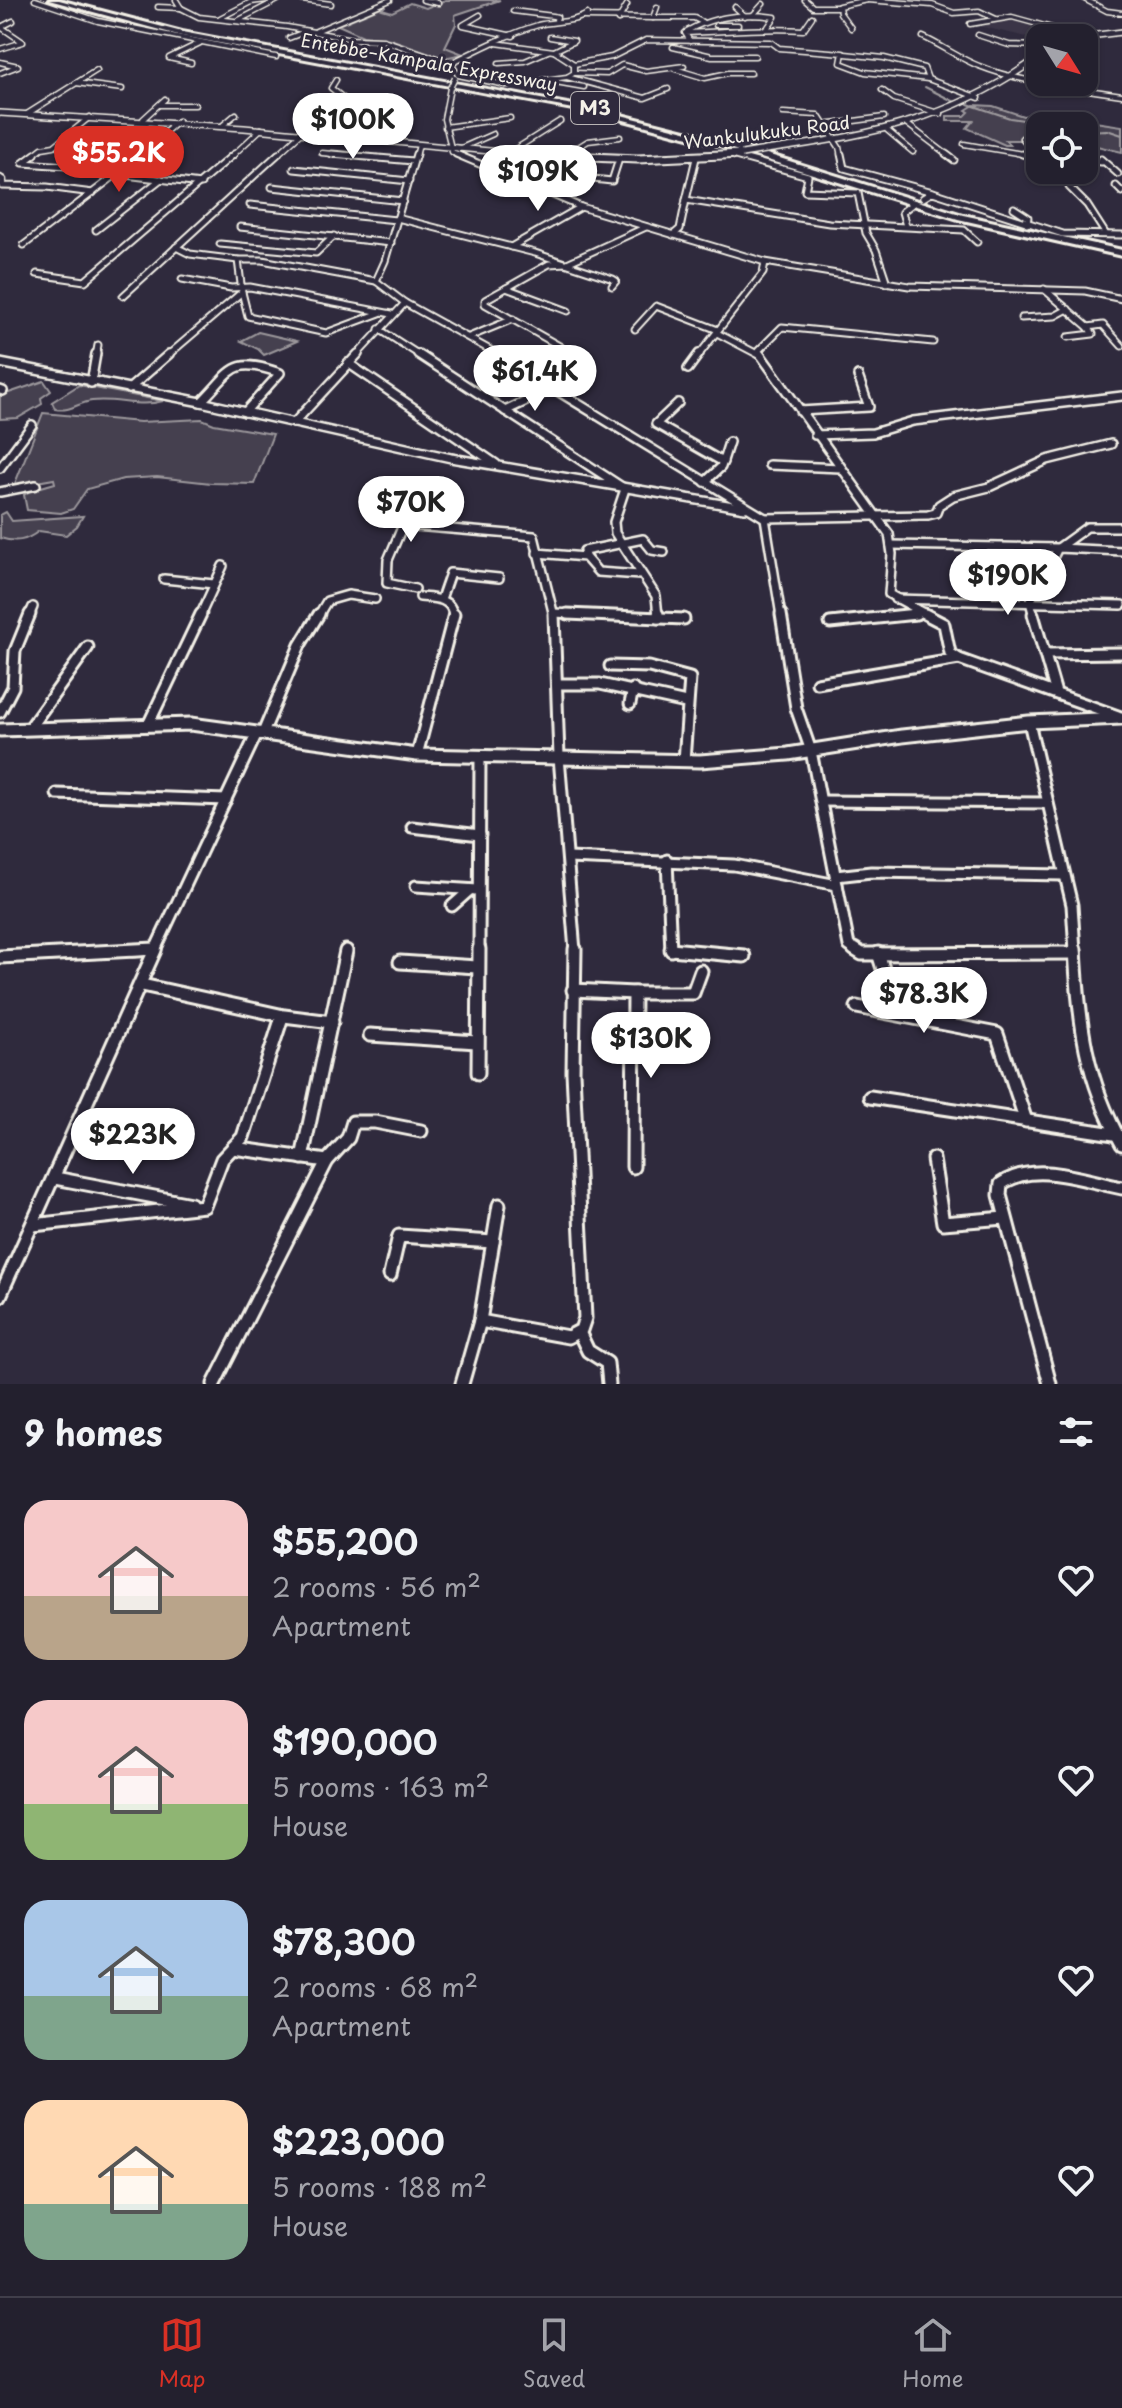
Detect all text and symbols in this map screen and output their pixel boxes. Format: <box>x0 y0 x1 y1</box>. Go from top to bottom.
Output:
north arrow <box>1026 24 1098 96</box>
map controls <box>1026 24 1098 184</box>
street label: Entebbe–Kampala Expressway <box>299 26 560 97</box>
road number: M3 <box>571 92 619 124</box>
pin: $100K <box>297 93 409 161</box>
text: $100K <box>311 99 395 138</box>
street label: Wankulukuku Road <box>682 108 851 155</box>
button: locate <box>1026 112 1098 184</box>
pin: $55.2K <box>54 126 184 194</box>
text: $55.2K <box>72 132 166 171</box>
pin: $109K <box>482 145 594 213</box>
text: $109K <box>497 151 579 190</box>
pin: $61.4K <box>470 345 600 413</box>
text: $61.4K <box>491 351 579 390</box>
pin: $70K <box>364 476 458 544</box>
text: $70K <box>376 482 446 521</box>
pin: $190K <box>952 549 1064 617</box>
text: $190K <box>967 555 1049 594</box>
pin: $78.3K <box>859 967 989 1035</box>
text: $78.3K <box>879 973 969 1012</box>
pin: $130K <box>595 1012 707 1080</box>
text: $130K <box>609 1018 693 1057</box>
pin: $223K <box>77 1108 189 1176</box>
text: $223K <box>89 1114 177 1153</box>
text: 9 homes <box>24 1406 163 1458</box>
icon: filters <box>1054 1410 1098 1454</box>
text: $55,200 <box>272 1515 418 1567</box>
icon: home <box>88 1532 184 1628</box>
icon: heart <box>1054 1558 1098 1602</box>
text: 2 rooms · 56 m² <box>272 1567 481 1606</box>
text: Apartment <box>272 1606 411 1645</box>
text: $190,000 <box>272 1715 438 1767</box>
icon: home <box>88 1732 184 1828</box>
icon: heart <box>1054 1758 1098 1802</box>
text: 5 rooms · 163 m² <box>272 1767 489 1806</box>
text: House <box>272 1806 348 1845</box>
text: $78,300 <box>272 1915 415 1967</box>
icon: home <box>88 1932 184 2028</box>
icon: heart <box>1054 1958 1098 2002</box>
text: 2 rooms · 68 m² <box>272 1967 478 2006</box>
text: Apartment <box>272 2006 411 2045</box>
text: $223,000 <box>272 2115 445 2167</box>
icon: home <box>88 2132 184 2228</box>
icon: heart <box>1054 2158 1098 2202</box>
text: 5 rooms · 188 m² <box>272 2167 487 2206</box>
text: House <box>272 2206 348 2245</box>
tab: Map <box>159 2313 206 2394</box>
tab: Saved <box>523 2313 585 2394</box>
tab: Home <box>902 2313 963 2394</box>

